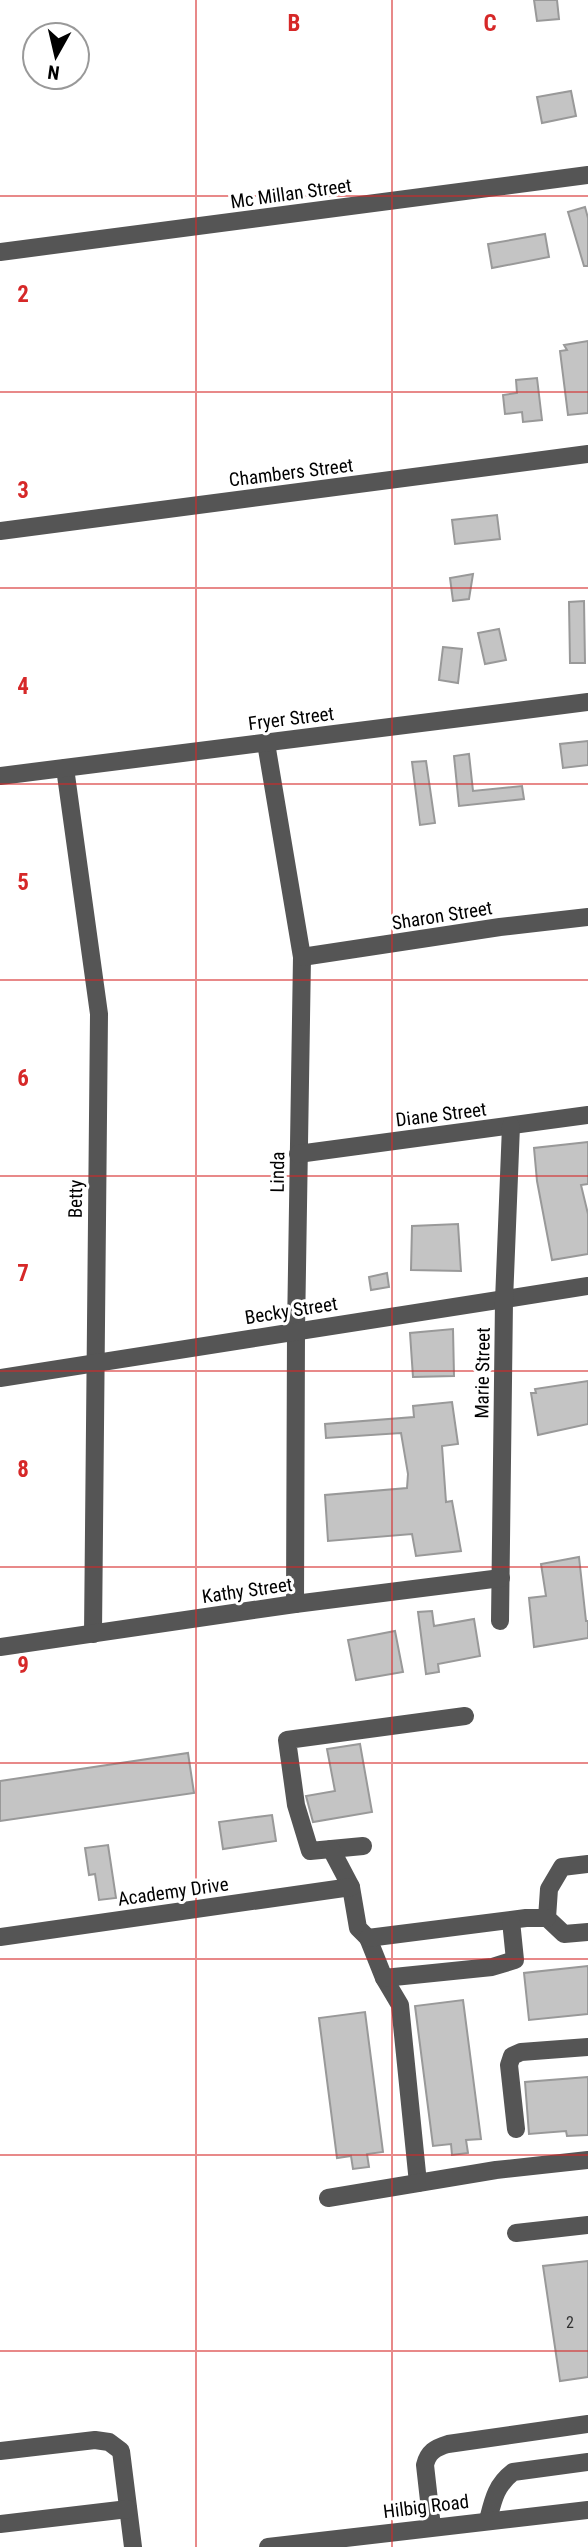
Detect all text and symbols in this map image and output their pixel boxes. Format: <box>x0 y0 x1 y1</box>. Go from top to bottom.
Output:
text: B <box>288 10 300 37</box>
text: C <box>483 10 497 37</box>
north arrow <box>21 21 91 91</box>
text: N <box>46 60 61 85</box>
street label: Mc Millan Street <box>229 174 353 213</box>
text: 2 <box>17 281 29 308</box>
street label: Chambers Street <box>228 453 354 492</box>
text: 3 <box>17 477 29 504</box>
text: 4 <box>17 673 29 700</box>
street label: Fryer Street <box>247 702 335 735</box>
text: 5 <box>17 869 29 896</box>
street label: Sharon Street <box>390 896 494 935</box>
text: 6 <box>17 1065 29 1092</box>
street label: Diane Street <box>394 1098 488 1131</box>
street label: Linda <box>266 1151 289 1193</box>
street label: Betty <box>64 1180 87 1218</box>
text: 7 <box>17 1260 29 1287</box>
street label: Becky Street <box>243 1292 339 1329</box>
street label: Marie Street <box>470 1327 495 1419</box>
text: 8 <box>17 1456 29 1483</box>
street label: Kathy Street <box>200 1573 294 1608</box>
text: 9 <box>17 1652 29 1679</box>
street label: Academy Drive <box>116 1872 230 1911</box>
house number: 2 <box>566 2313 574 2332</box>
street label: Hilbig Road <box>382 2490 470 2523</box>

